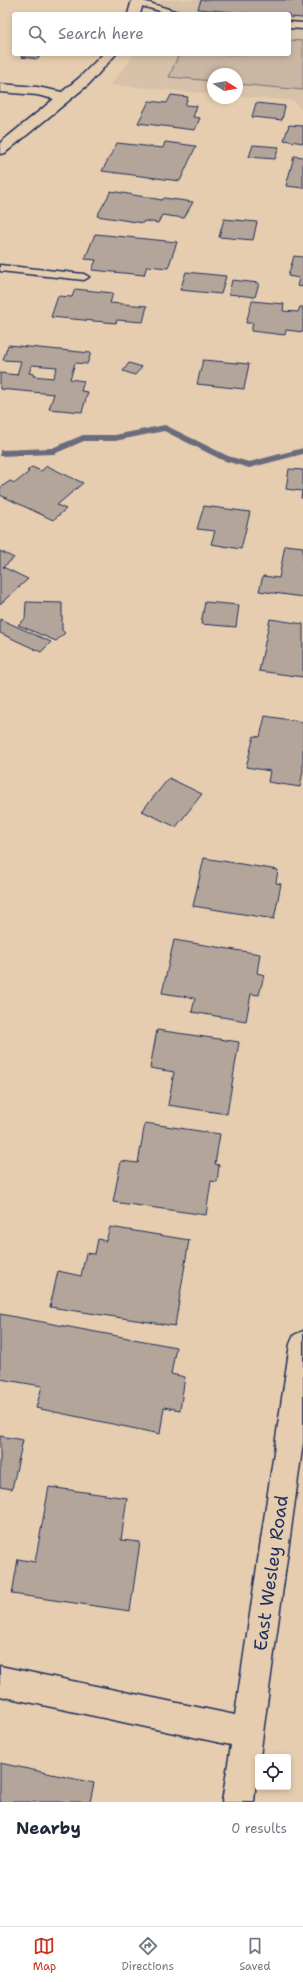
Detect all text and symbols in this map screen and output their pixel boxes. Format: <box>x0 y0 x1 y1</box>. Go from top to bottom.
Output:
search box <box>12 12 291 56</box>
icon: search <box>26 23 48 45</box>
text: Search here <box>58 24 144 44</box>
north arrow <box>207 68 243 104</box>
street label: East Wesley Road <box>248 1494 294 1652</box>
map controls <box>255 1754 291 1790</box>
button: locate <box>255 1754 291 1790</box>
text: Nearby <box>16 1817 81 1839</box>
text: 0 results <box>231 1820 287 1837</box>
tab: Map <box>33 1935 56 1974</box>
tab: Directions <box>121 1935 174 1974</box>
tab: Saved <box>239 1935 270 1974</box>

